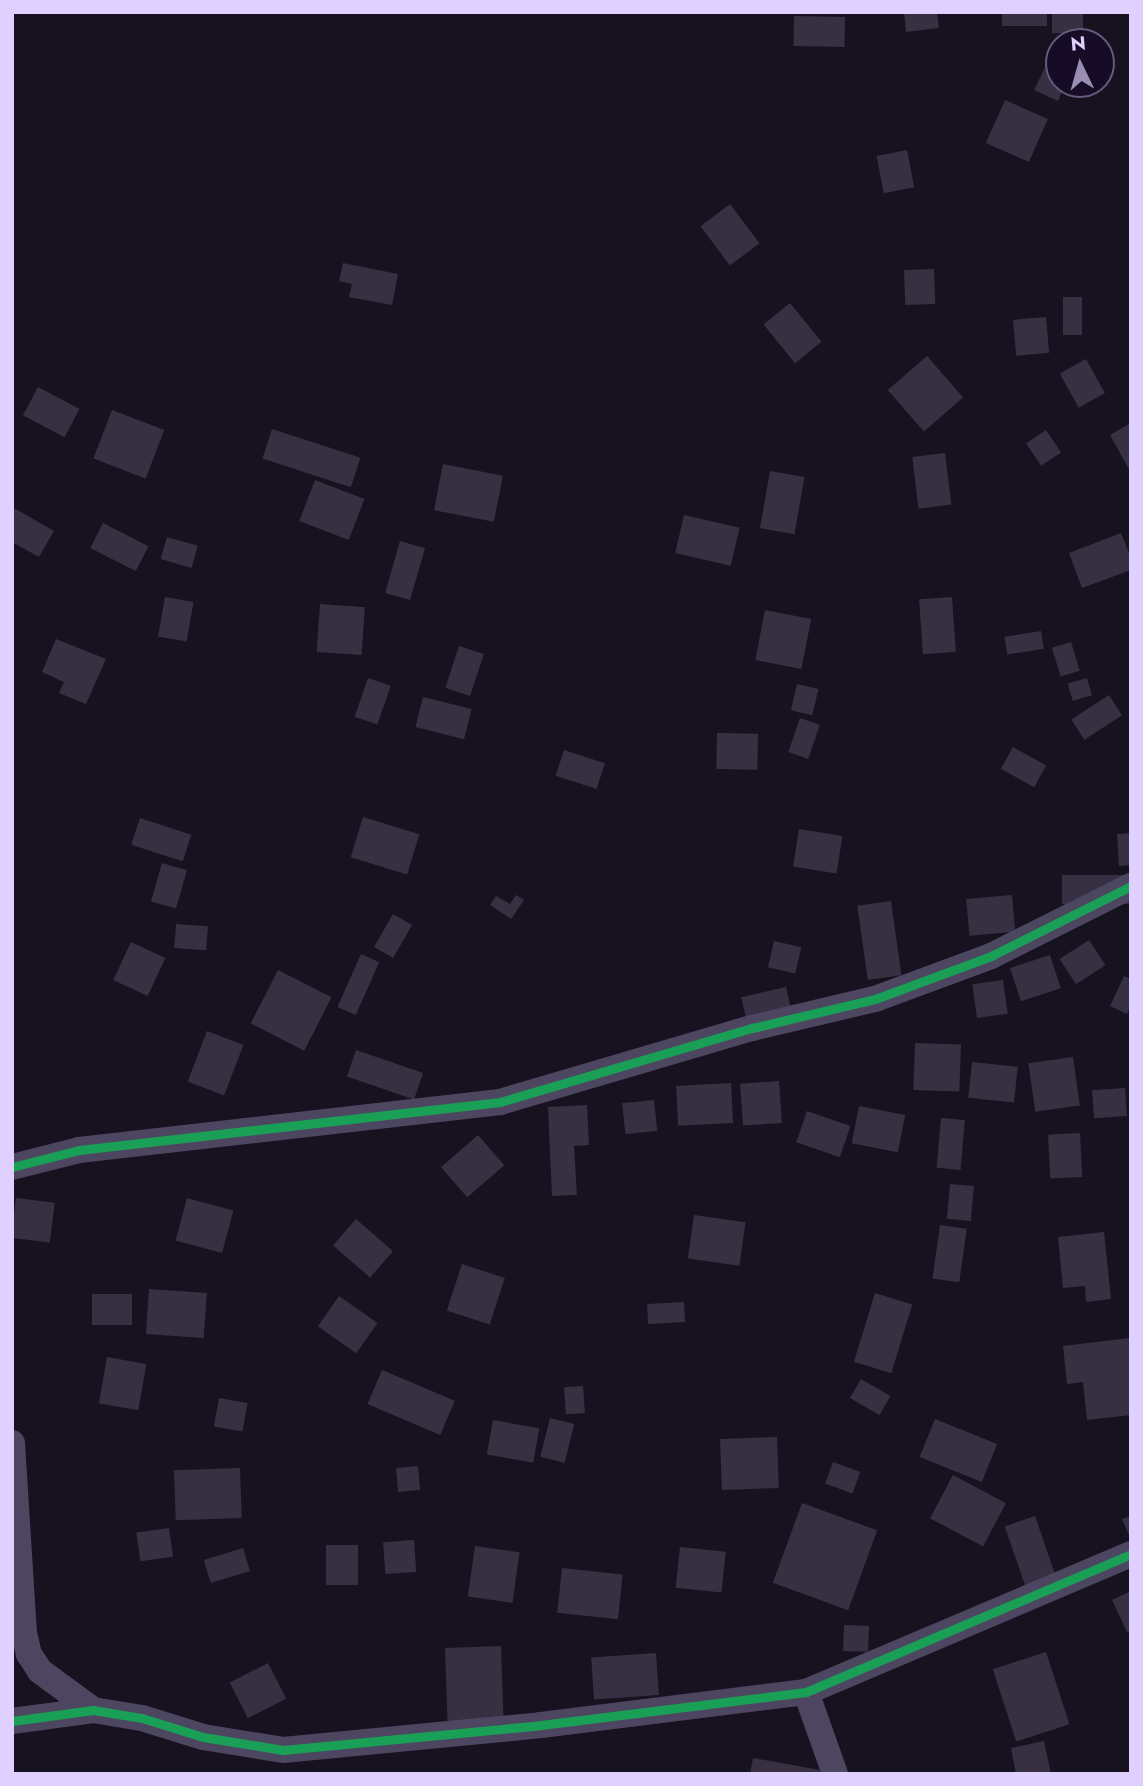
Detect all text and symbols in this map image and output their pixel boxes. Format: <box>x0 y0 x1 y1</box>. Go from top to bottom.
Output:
north arrow <box>1045 28 1115 98</box>
text: N <box>1070 29 1087 58</box>

